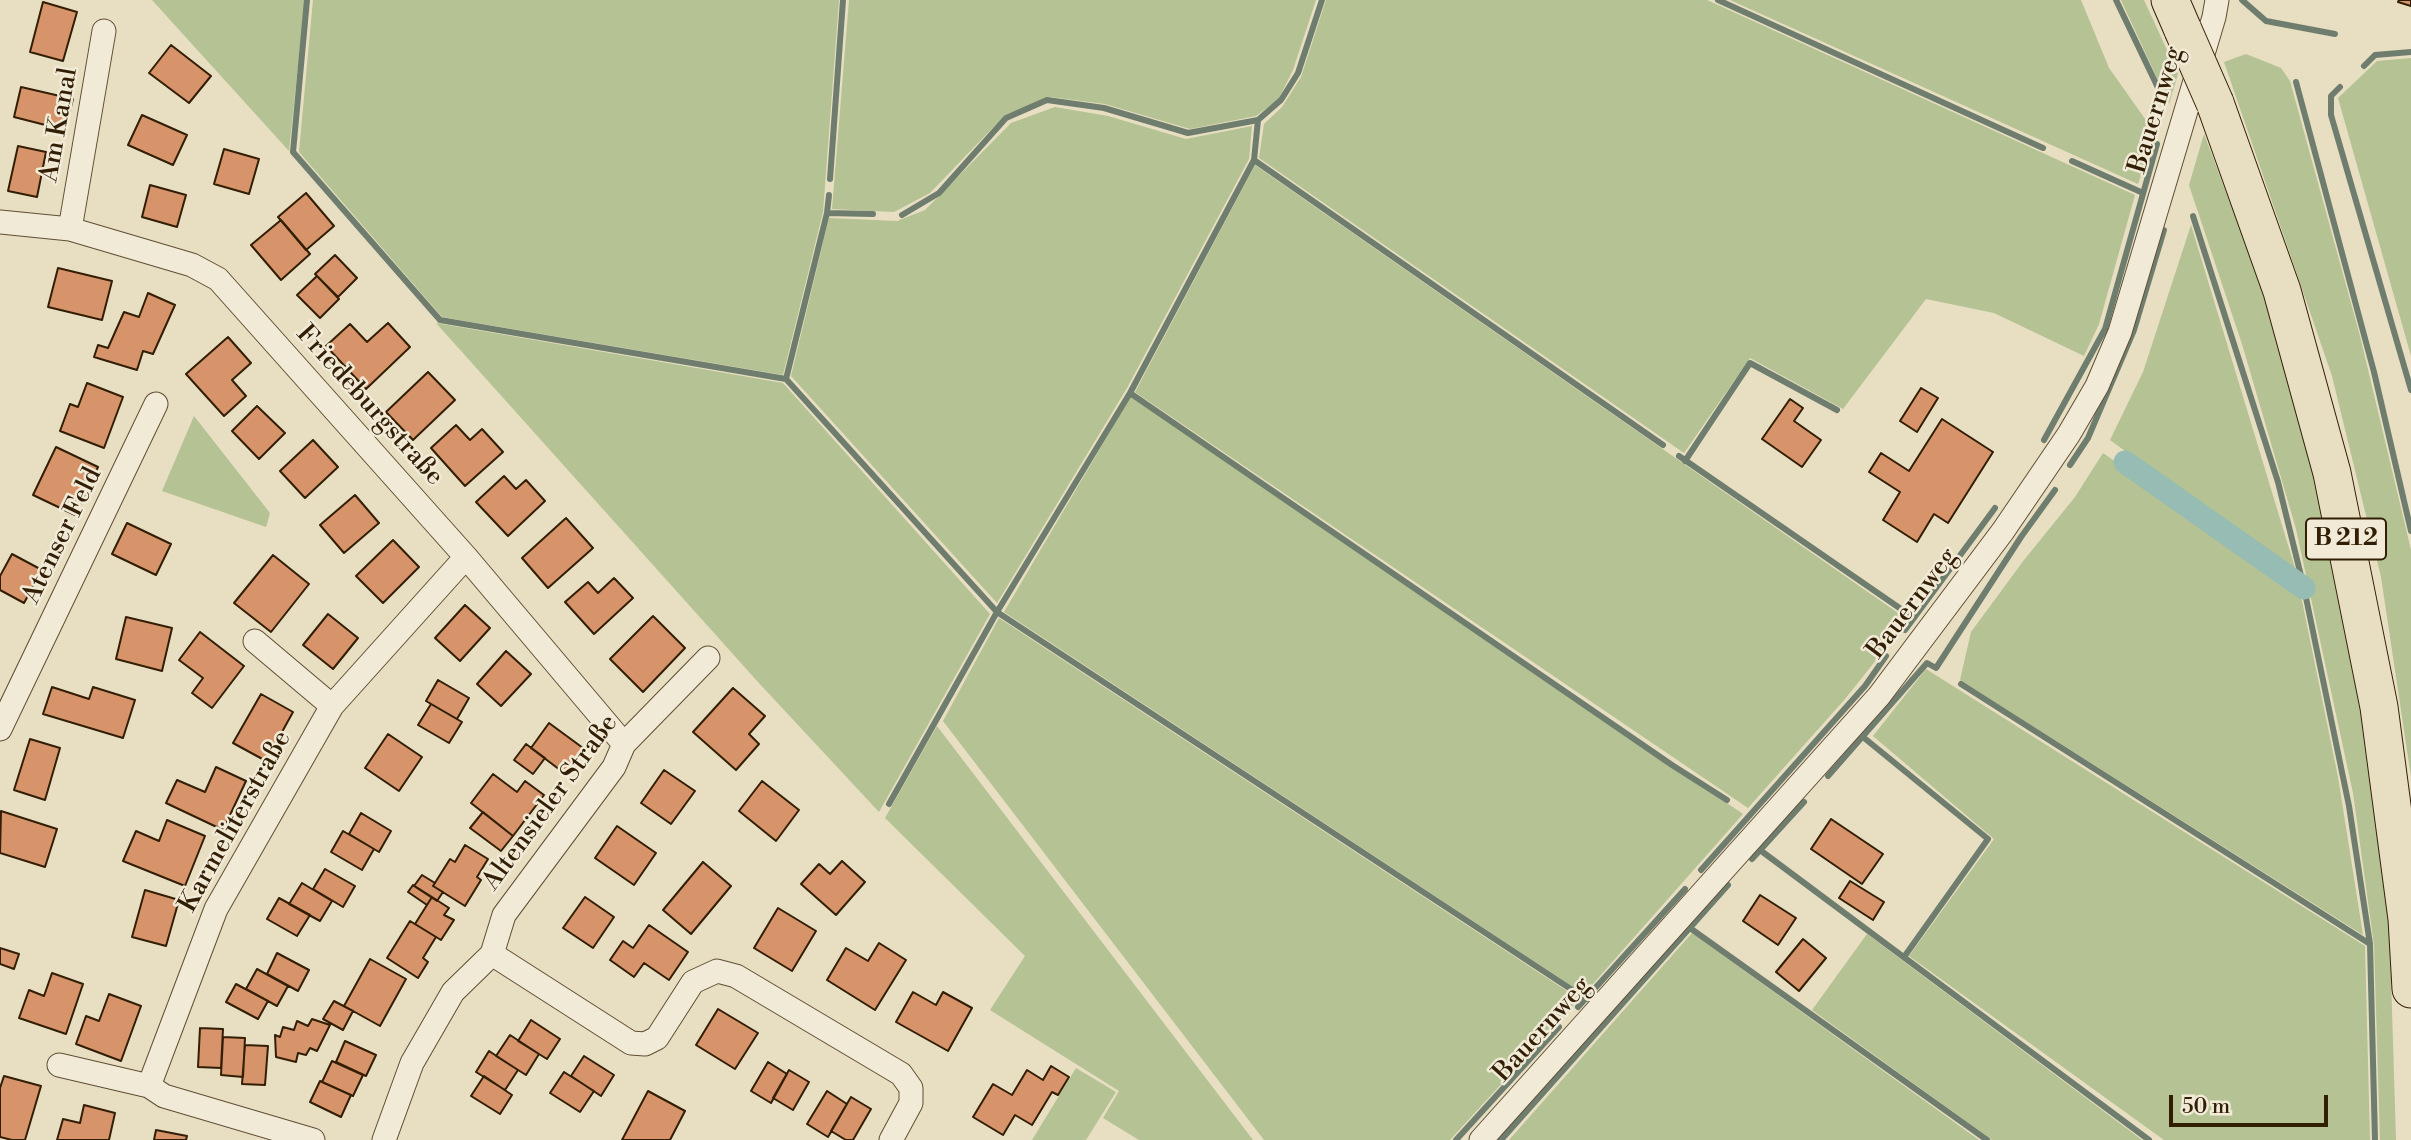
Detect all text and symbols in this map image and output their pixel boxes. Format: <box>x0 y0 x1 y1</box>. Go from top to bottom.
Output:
street label: Bauernweg <box>2123 43 2191 177</box>
street label: Am Kanal <box>35 65 85 185</box>
street label: Friedeburgstraße <box>289 319 449 493</box>
street label: Atenser Feld <box>17 463 109 609</box>
road number: B 212 <box>2306 518 2386 560</box>
street label: Bauernweg <box>1861 542 1965 666</box>
street label: Altensieler Straße <box>477 709 625 897</box>
street label: Karmeliterstraße <box>173 726 299 918</box>
street label: Bauernweg <box>1488 971 1598 1089</box>
scale bar <box>2173 1080 2332 1124</box>
text: 50 m <box>2182 1094 2230 1120</box>

